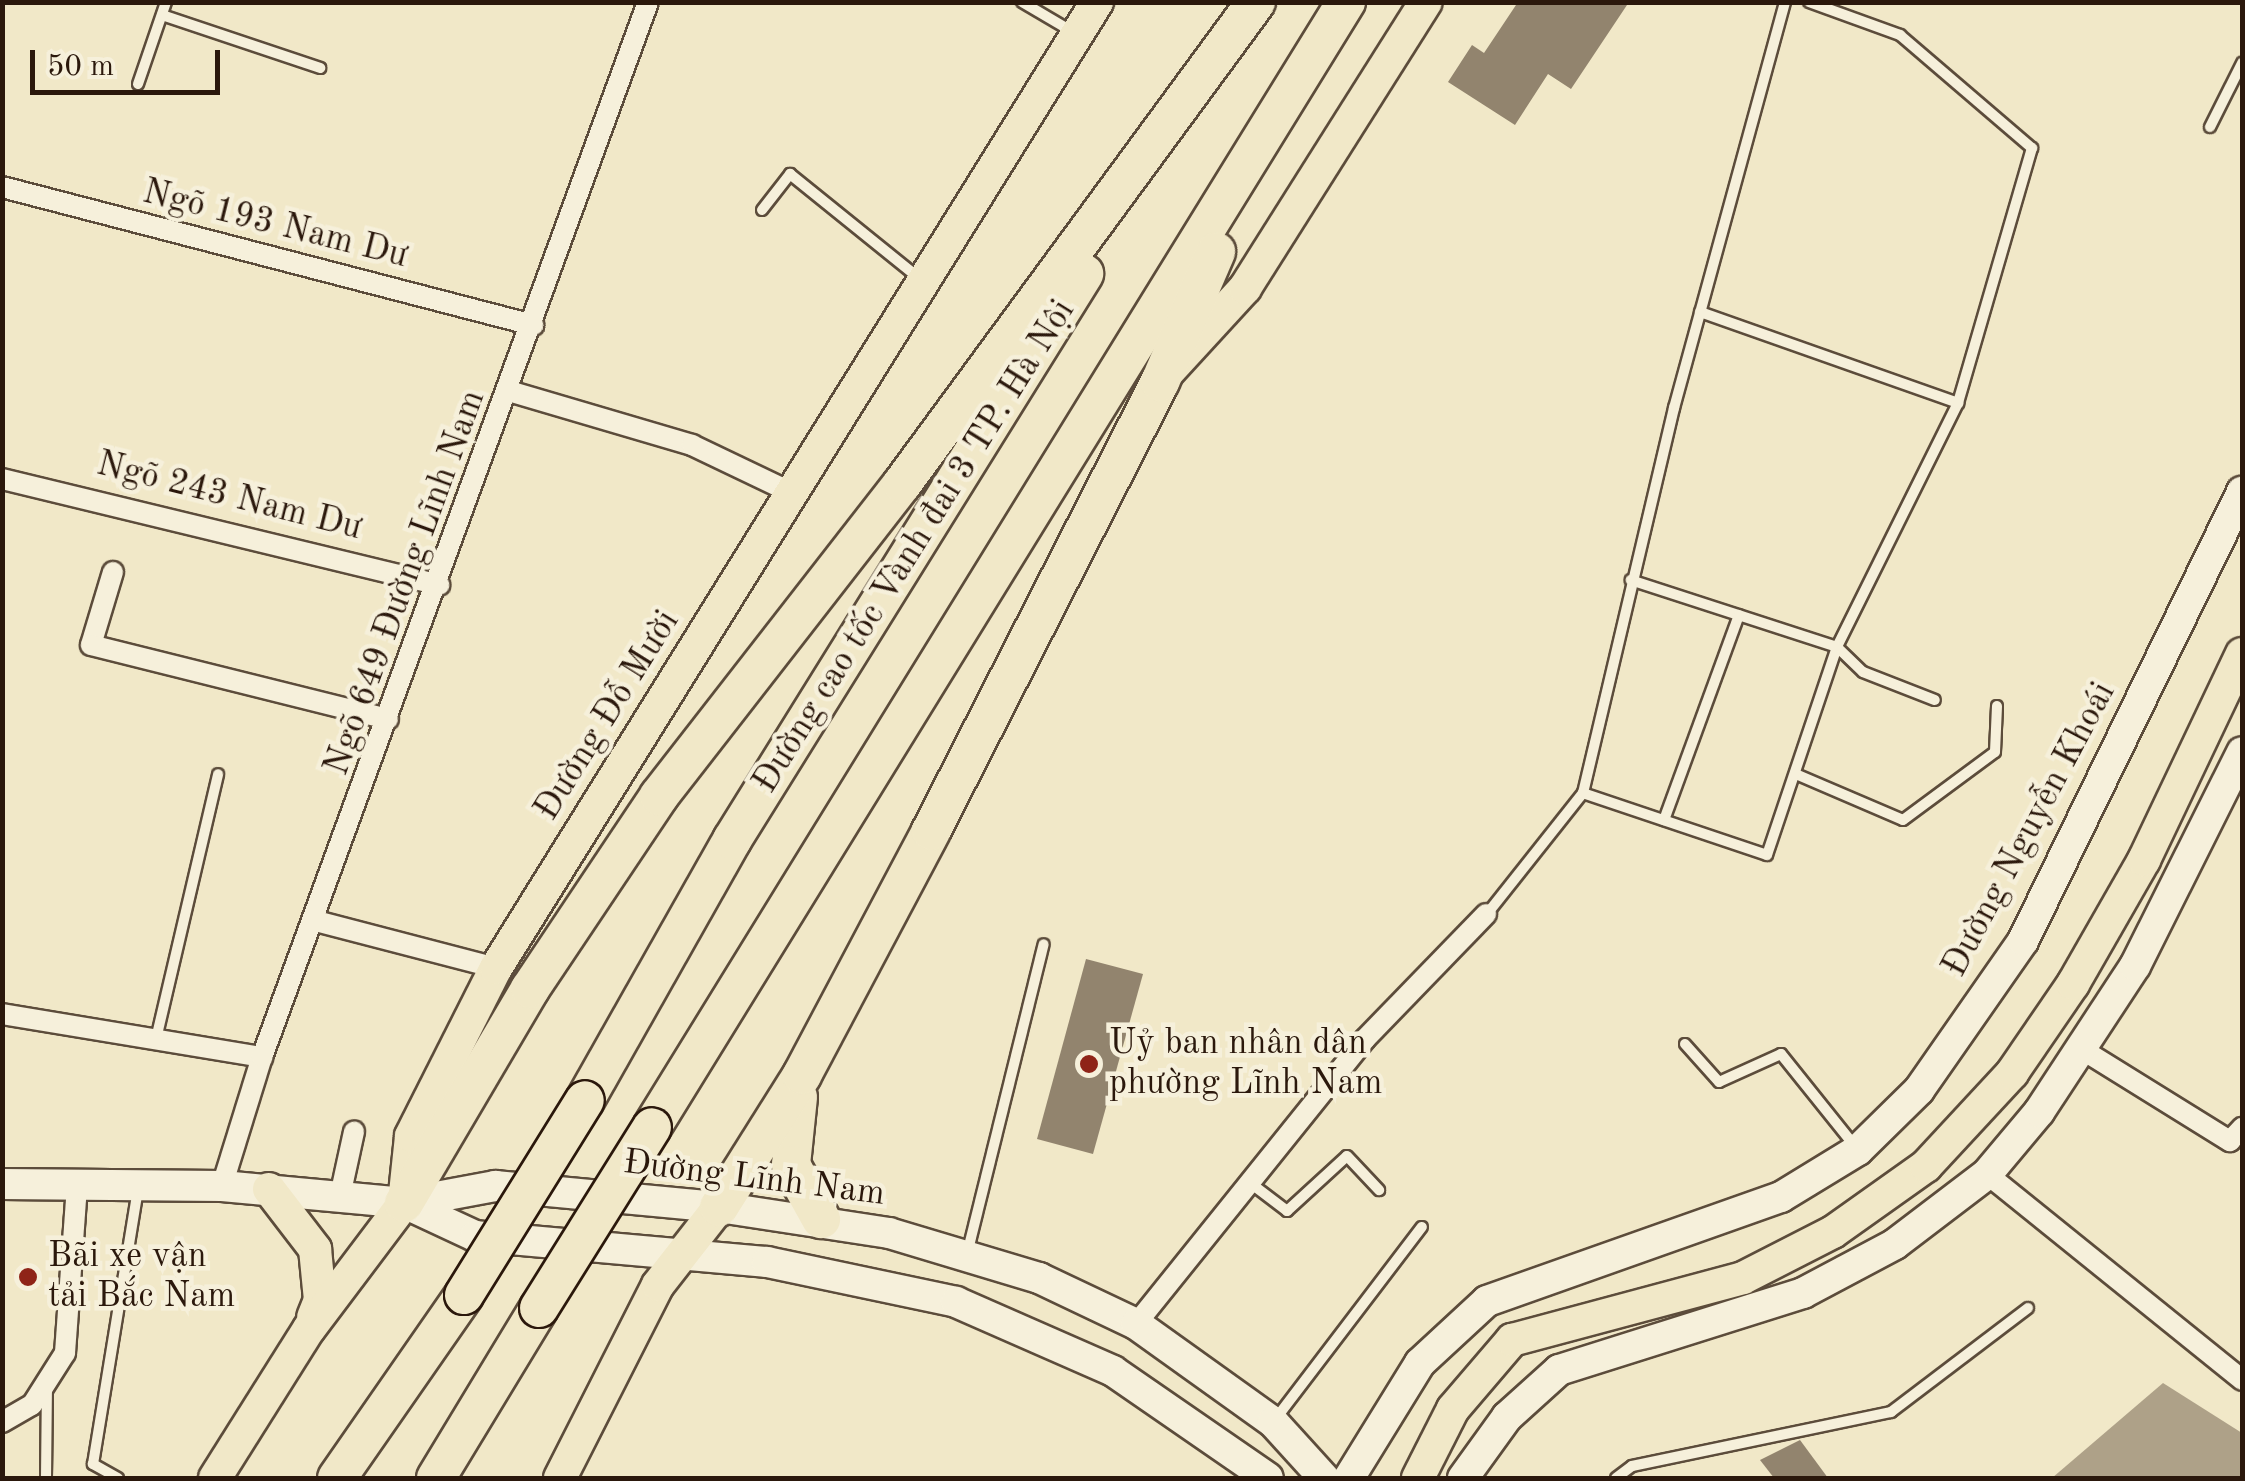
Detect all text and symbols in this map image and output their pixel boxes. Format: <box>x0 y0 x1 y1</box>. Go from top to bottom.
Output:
scale bar <box>35 30 225 92</box>
text: 50 m <box>47 52 114 82</box>
street label: Ngõ 193 Nam Dư <box>138 172 412 278</box>
street label: Đường cao tốc Vành đai 3 TP. Hà Nội <box>745 293 1085 801</box>
street label: Ngõ 649 Đường Lĩnh Nam <box>317 385 495 781</box>
street label: Ngõ 243 Nam Dư <box>92 444 366 550</box>
street label: Đường Đỗ Mười <box>527 603 689 829</box>
street label: Đường Nguyễn Khoái <box>1935 676 2125 984</box>
place label: Uỷ ban nhân dân phường Lĩnh Nam <box>1109 1023 1382 1105</box>
marker: Uỷ ban nhân dân phường Lĩnh Nam <box>1078 1053 1100 1075</box>
street label: Đường Lĩnh Nam <box>621 1142 887 1216</box>
place label: Bãi xe vận tải Bắc Nam <box>48 1236 235 1318</box>
marker: Bãi xe vận tải Bắc Nam <box>17 1266 39 1288</box>

